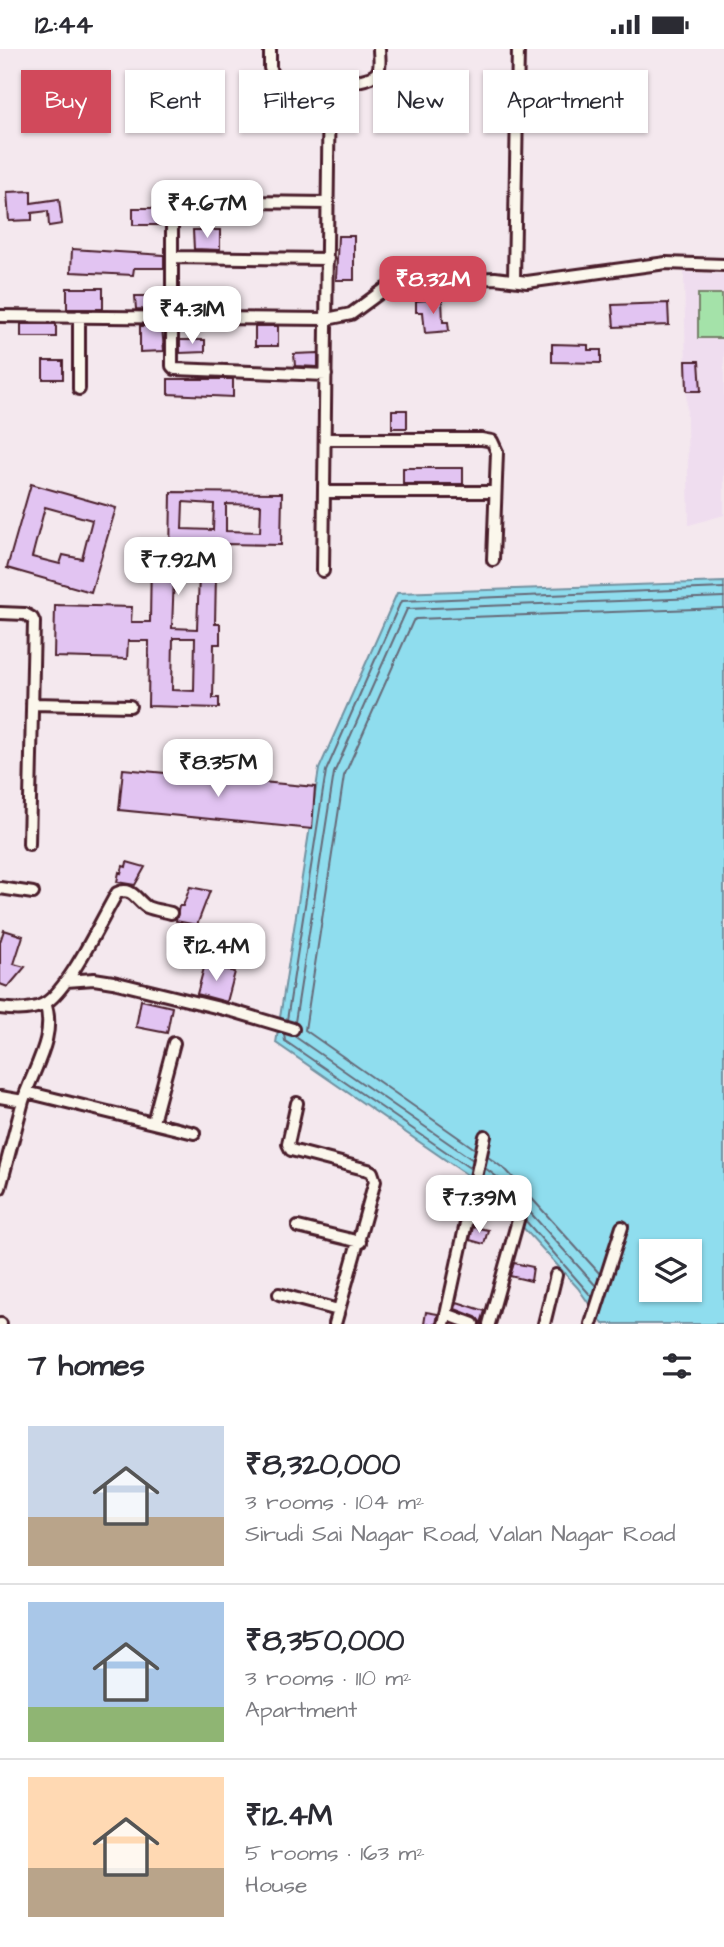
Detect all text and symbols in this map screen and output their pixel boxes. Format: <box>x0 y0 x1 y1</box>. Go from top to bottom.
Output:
text: 12:44 <box>35 7 93 43</box>
chip: Buy <box>21 70 111 133</box>
chip: Rent <box>125 70 225 133</box>
chip: Filters <box>239 70 359 133</box>
chip: New <box>373 70 469 133</box>
chip: Apartment <box>483 70 648 133</box>
pin: ₹4.67M <box>150 181 264 240</box>
text: ₹4.67M <box>167 187 247 219</box>
pin: ₹8.32M <box>376 257 490 316</box>
text: ₹8.32M <box>395 263 471 295</box>
pin: ₹4.31M <box>135 287 249 346</box>
text: ₹4.31M <box>159 293 225 325</box>
pin: ₹7.92M <box>121 538 235 597</box>
text: ₹7.92M <box>140 544 216 576</box>
pin: ₹8.35M <box>161 739 275 799</box>
text: ₹8.35M <box>179 746 257 778</box>
pin: ₹12.4M <box>159 923 273 983</box>
text: ₹12.4M <box>182 930 250 962</box>
pin: ₹7.39M <box>422 1175 536 1235</box>
text: ₹7.39M <box>442 1182 516 1214</box>
map controls <box>639 1239 702 1302</box>
button: layers <box>639 1239 702 1302</box>
text: 7 homes <box>28 1345 145 1387</box>
icon: filters <box>658 1347 696 1385</box>
text: ₹8,320,000 <box>245 1444 400 1486</box>
icon: home <box>84 1454 168 1538</box>
text: 3 rooms · 104 m² <box>245 1486 424 1518</box>
text: Sirudi Sai Nagar Road, Valan Nagar Road <box>245 1518 676 1550</box>
text: ₹8,350,000 <box>245 1620 404 1662</box>
icon: home <box>84 1630 168 1714</box>
text: 3 rooms · 110 m² <box>245 1662 412 1694</box>
text: Apartment <box>245 1694 357 1726</box>
text: ₹12.4M <box>245 1795 333 1837</box>
icon: home <box>84 1805 168 1889</box>
text: 5 rooms · 163 m² <box>245 1837 425 1869</box>
text: House <box>245 1869 308 1901</box>

